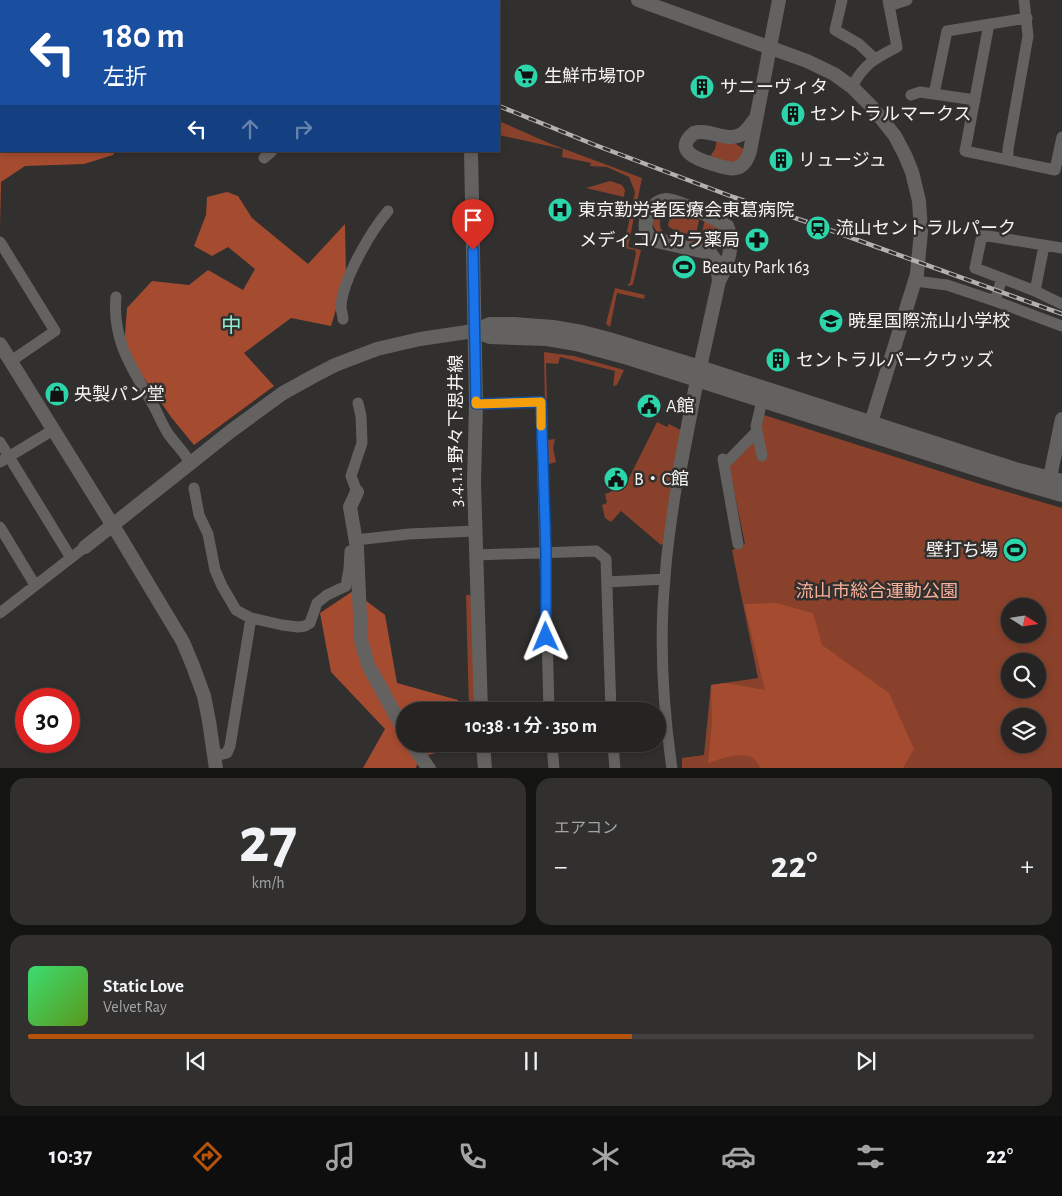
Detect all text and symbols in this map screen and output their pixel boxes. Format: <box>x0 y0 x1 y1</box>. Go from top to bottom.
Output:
text: 180 m <box>103 19 185 54</box>
icon: left <box>20 20 85 85</box>
supermarket icon: 生鮮市場TOP <box>513 63 539 89</box>
text: 左折 <box>103 66 147 88</box>
place label: 生鮮市場TOP <box>544 67 645 86</box>
building icon: サニーヴィタ <box>689 74 715 100</box>
place label: サニーヴィタ <box>720 77 828 97</box>
building icon: セントラルマークス <box>780 101 806 127</box>
place label: セントラルマークス <box>810 105 971 124</box>
icon: left <box>183 115 211 143</box>
icon: ahead <box>236 115 264 143</box>
icon: right <box>289 115 317 143</box>
building icon: リュージュ <box>768 147 794 173</box>
place label: リュージュ <box>798 151 886 170</box>
hospital icon: 東京勤労者医療会東葛病院 <box>547 197 573 223</box>
pin <box>452 199 494 250</box>
place label: 東京勤労者医療会東葛病院 <box>578 200 794 220</box>
icon: arrive <box>459 206 487 234</box>
station icon: 流山セントラルパーク <box>805 215 831 241</box>
place label: 流山セントラルパーク <box>836 219 1016 238</box>
pharmacy icon: メディコハカラ薬局 <box>744 227 770 253</box>
place label: メディコハカラ薬局 <box>579 230 740 250</box>
sports icon: Beauty Park 163 <box>671 254 697 280</box>
place label: Beauty Park 163 <box>702 259 810 277</box>
school or university icon: 暁星国際流山小学校 <box>818 308 844 334</box>
place label: 暁星国際流山小学校 <box>848 311 1010 331</box>
district label: 中 <box>221 315 241 336</box>
building icon: セントラルパークウッズ <box>765 347 791 373</box>
place label: セントラルパークウッズ <box>796 350 994 370</box>
street label: 3.4.1.1 野々下思井線 <box>446 355 466 507</box>
shop icon: 央製パン堂 <box>44 381 70 407</box>
place label: 央製パン堂 <box>74 384 165 404</box>
public building icon: A館 <box>636 393 662 419</box>
place label: A館 <box>666 397 694 416</box>
public building icon: B・C館 <box>603 466 629 492</box>
place label: B・C館 <box>634 470 689 489</box>
sports icon: 壁打ち場 <box>1002 537 1028 563</box>
place label: 壁打ち場 <box>926 541 998 560</box>
park label: 流山市総合運動公園 <box>796 581 958 601</box>
north arrow <box>1001 598 1046 642</box>
map controls <box>1001 598 1046 753</box>
position arrow <box>519 610 571 662</box>
button: search <box>1001 653 1046 698</box>
speed limit sign: 30 <box>15 688 80 753</box>
button: layers <box>1001 708 1046 753</box>
text: 10:38 · 1 分 · 350 m <box>465 717 597 736</box>
text: 27 <box>239 809 297 874</box>
text: エアコン <box>554 820 618 836</box>
text: 22° <box>771 847 817 885</box>
text: − <box>554 853 567 881</box>
text: + <box>1021 853 1034 881</box>
text: km/h <box>251 875 285 891</box>
text: Static Love <box>103 977 184 996</box>
text: Velvet Ray <box>103 999 167 1015</box>
icon: previous <box>182 1047 210 1075</box>
icon: pause <box>517 1047 545 1075</box>
icon: next <box>852 1047 880 1075</box>
icon: directions <box>190 1139 225 1174</box>
icon: music <box>323 1139 358 1174</box>
icon: phone <box>455 1139 490 1174</box>
icon: climate <box>588 1139 623 1174</box>
icon: car <box>721 1139 756 1174</box>
icon: filters <box>853 1139 888 1174</box>
text: 10:37 <box>49 1145 92 1167</box>
text: 22° <box>986 1145 1013 1167</box>

